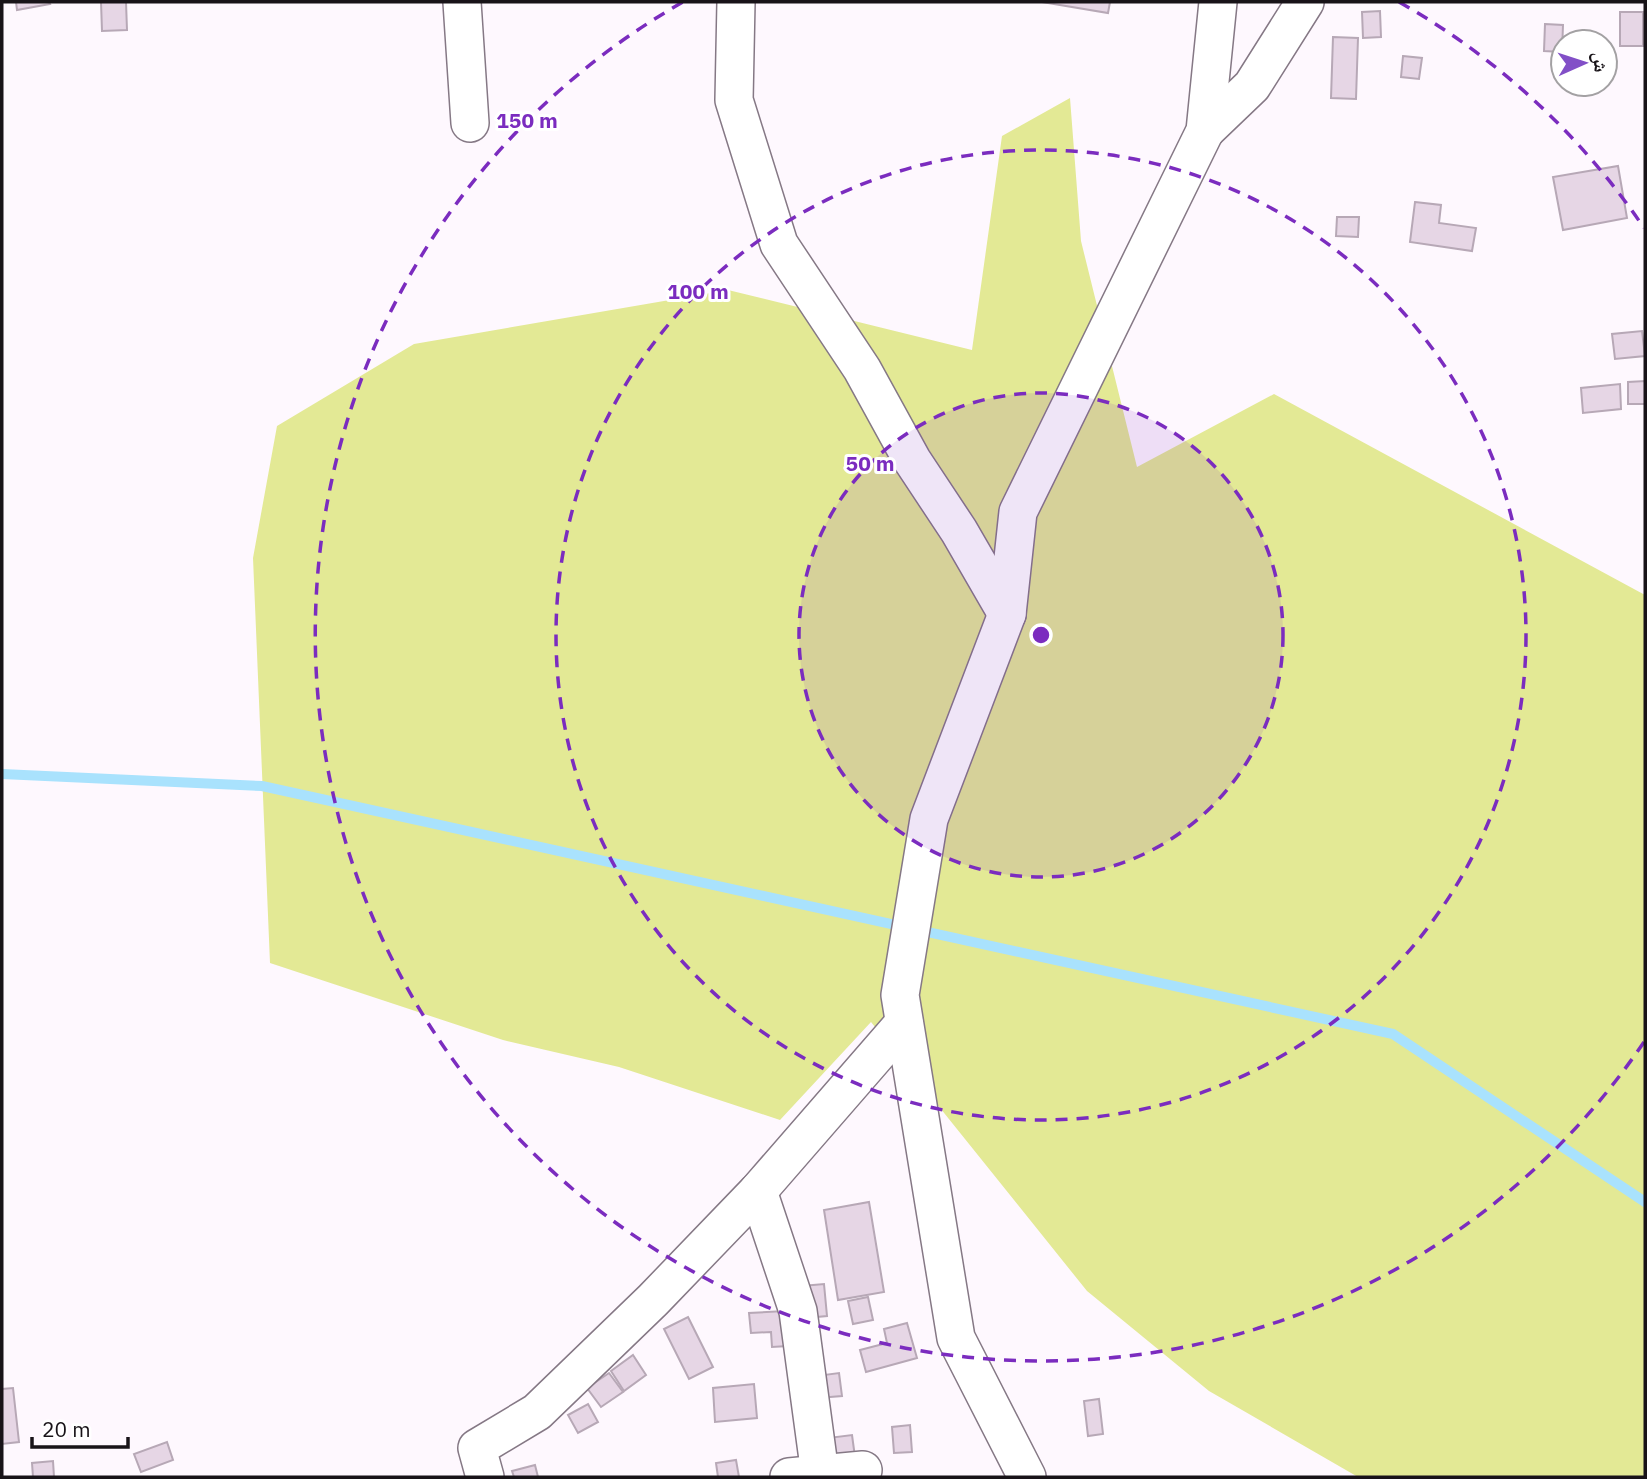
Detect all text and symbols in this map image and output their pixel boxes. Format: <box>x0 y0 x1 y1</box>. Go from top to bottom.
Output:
north arrow <box>1549 28 1619 98</box>
text: ش <box>1588 51 1613 73</box>
text: 150 m <box>496 106 558 134</box>
text: 100 m <box>667 277 729 305</box>
text: 50 m <box>846 449 894 477</box>
centre of rings <box>1029 623 1053 647</box>
scale bar <box>32 1406 128 1450</box>
text: 20 m <box>42 1415 91 1443</box>

